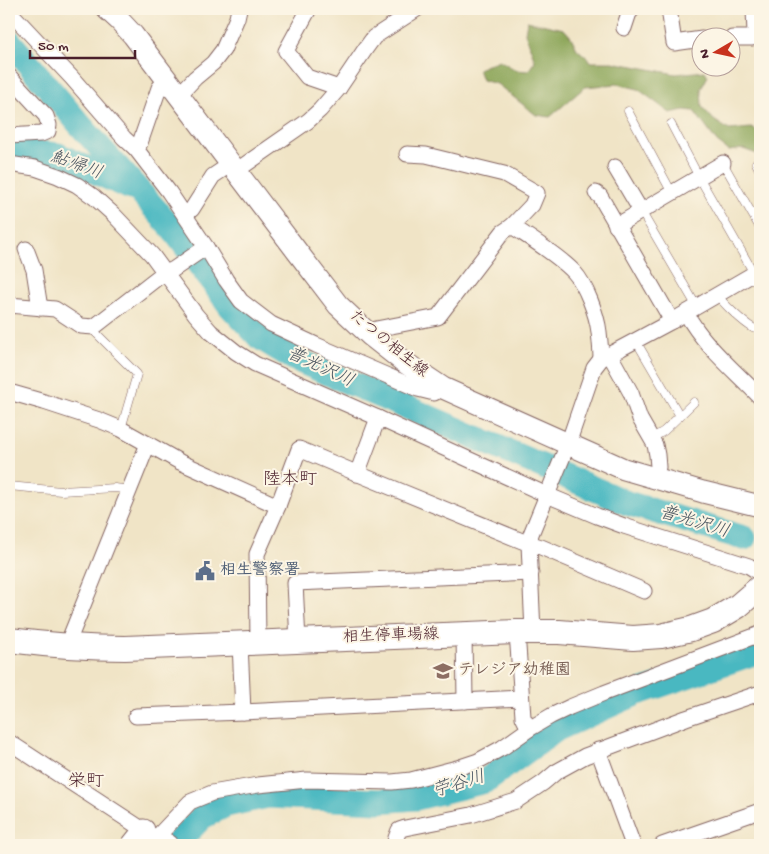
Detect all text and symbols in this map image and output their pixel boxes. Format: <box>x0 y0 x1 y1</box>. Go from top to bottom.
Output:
scale bar <box>30 28 135 60</box>
north arrow <box>692 28 742 78</box>
text: 50 m <box>38 38 69 56</box>
text: N <box>697 48 715 59</box>
water label: 鮎帰川 <box>47 147 105 185</box>
street label: たつの相生線 <box>345 306 433 383</box>
water label: 普光沢川 <box>283 342 357 393</box>
district label: 陸本町 <box>263 469 317 491</box>
water label: 普光沢川 <box>657 501 732 544</box>
public building icon: 相生警察署 <box>194 560 216 582</box>
place label: 相生警察署 <box>220 560 300 581</box>
street label: 相生停車場線 <box>343 624 439 648</box>
school or university icon: テレジア幼稚園 <box>432 660 454 682</box>
place label: テレジア幼稚園 <box>458 660 571 681</box>
water label: 苧谷川 <box>430 766 488 803</box>
district label: 栄町 <box>68 771 104 793</box>

